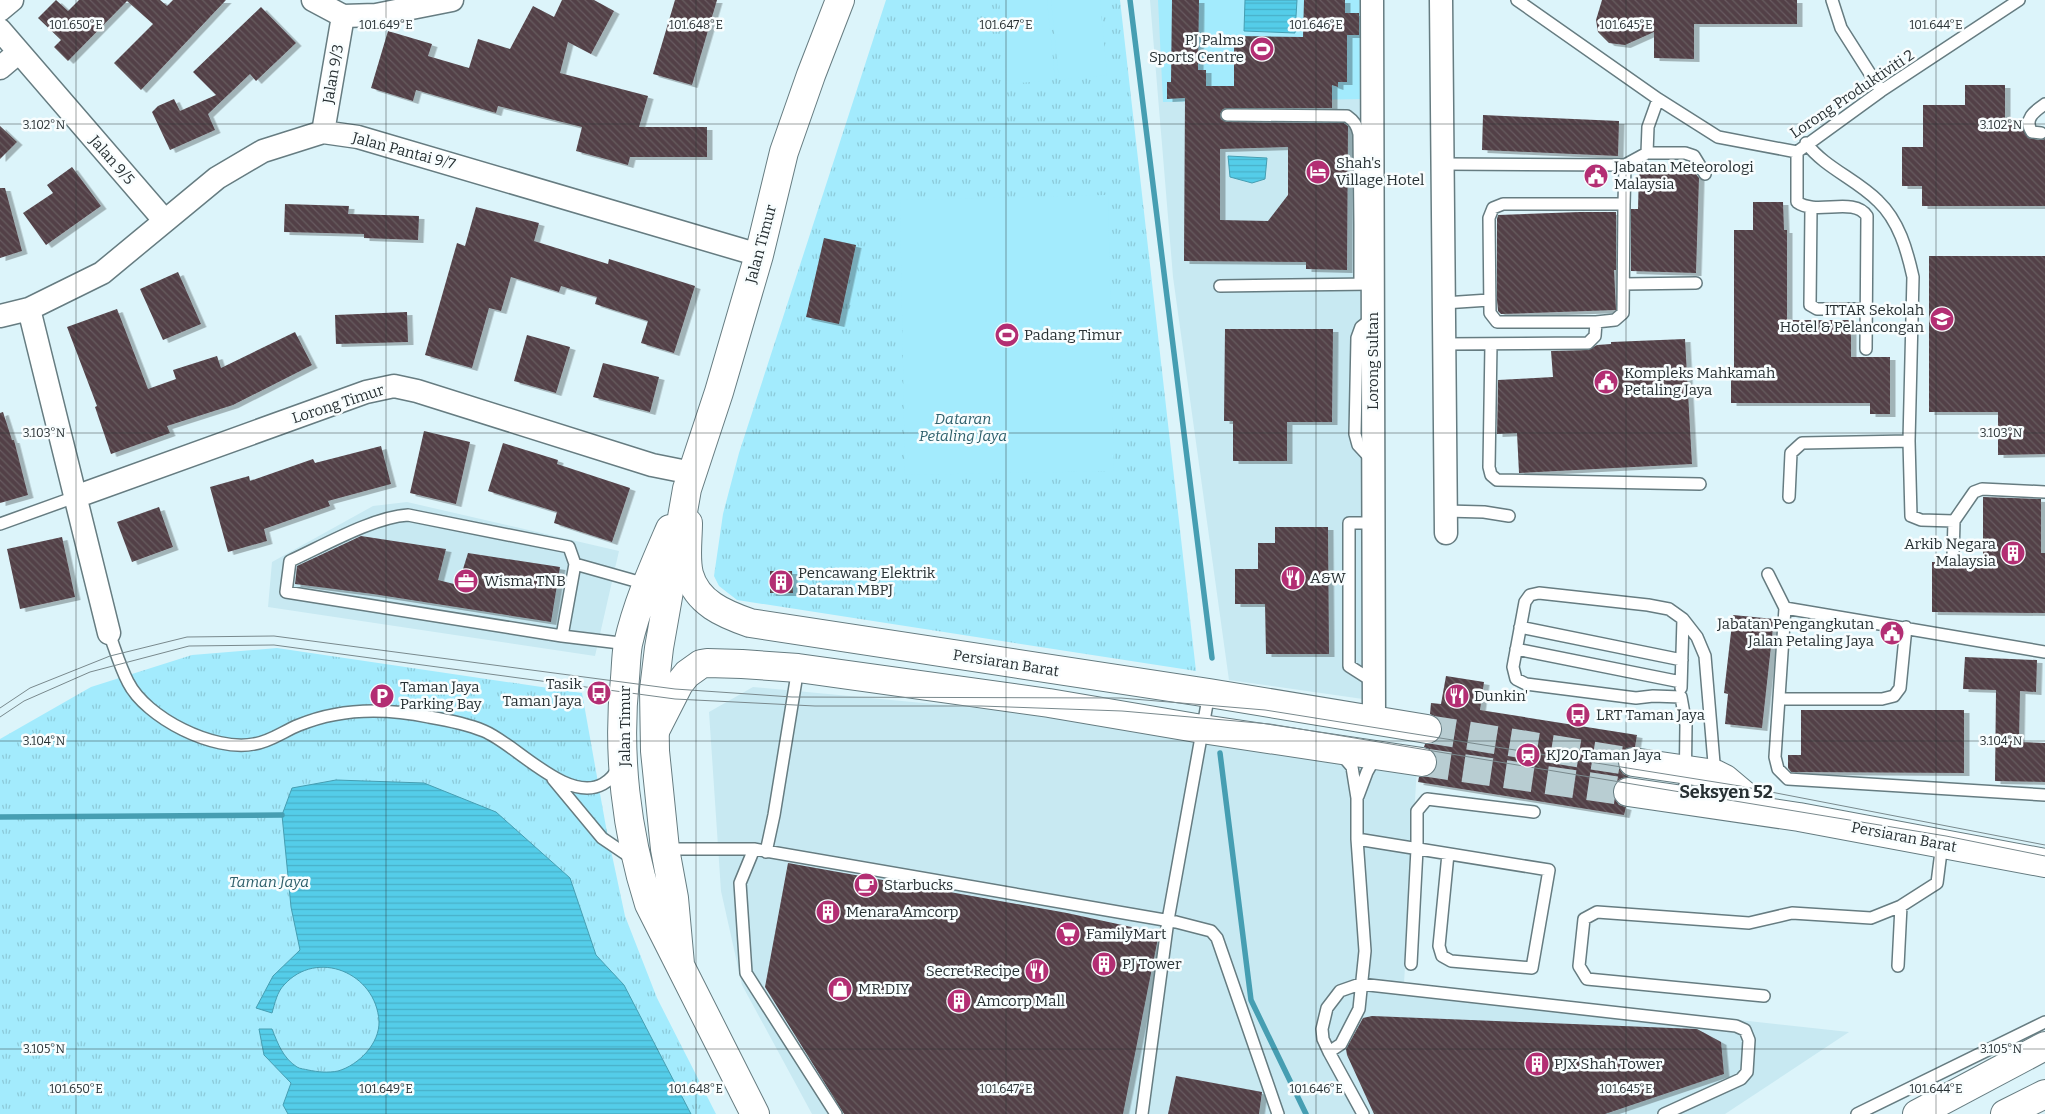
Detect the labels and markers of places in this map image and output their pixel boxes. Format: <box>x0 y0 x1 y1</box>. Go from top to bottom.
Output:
place label: PJ Palms Sports Centre <box>1149 31 1244 66</box>
sports icon: PJ Palms Sports Centre <box>1249 36 1275 62</box>
place label: Shah's Village Hotel <box>1336 154 1424 189</box>
place label: Jabatan Meteorologi Malaysia <box>1613 158 1754 193</box>
hotel icon: Shah's Village Hotel <box>1305 159 1331 185</box>
public building icon: Jabatan Meteorologi Malaysia <box>1583 163 1609 189</box>
place label: ITTAR Sekolah Hotel & Pelancongan <box>1779 301 1925 336</box>
school or university icon: ITTAR Sekolah Hotel & Pelancongan <box>1929 306 1955 332</box>
sports icon: Padang Timur <box>994 322 1020 348</box>
place label: Padang Timur <box>1024 326 1122 344</box>
place label: Kompleks Mahkamah Petaling Jaya <box>1624 364 1776 399</box>
public building icon: Kompleks Mahkamah Petaling Jaya <box>1593 369 1619 395</box>
place label: Arkib Negara Malaysia <box>1904 535 1996 570</box>
building icon: Arkib Negara Malaysia <box>2000 540 2026 566</box>
place label: Pencawang Elektrik Dataran MBPJ <box>798 564 936 599</box>
restaurant icon: A&W <box>1280 565 1306 591</box>
office icon: Wisma TNB <box>453 568 479 594</box>
building icon: Pencawang Elektrik Dataran MBPJ <box>768 569 794 595</box>
place label: A&W <box>1310 569 1346 587</box>
place label: Wisma TNB <box>484 572 566 590</box>
place label: Jabatan Pengangkutan Jalan Petaling Jaya <box>1716 615 1874 650</box>
public building icon: Jabatan Pengangkutan Jalan Petaling Jaya <box>1879 620 1905 646</box>
place label: Tasik Taman Jaya <box>503 675 582 710</box>
place label: Taman Jaya Parking Bay <box>400 678 482 713</box>
bus stop icon: Tasik Taman Jaya <box>586 680 612 706</box>
parking icon: Taman Jaya Parking Bay <box>369 683 395 709</box>
restaurant icon: Dunkin' <box>1444 683 1470 709</box>
place label: Dunkin' <box>1474 687 1528 705</box>
bus stop icon: LRT Taman Jaya <box>1565 702 1591 728</box>
place label: LRT Taman Jaya <box>1596 706 1705 724</box>
station icon: KJ20 Taman Jaya <box>1515 742 1541 768</box>
place label: KJ20 Taman Jaya <box>1546 746 1661 764</box>
cafe icon: Starbucks <box>853 872 879 898</box>
place label: Starbucks <box>884 876 953 894</box>
building icon: Menara Amcorp <box>815 899 841 925</box>
place label: Menara Amcorp <box>846 903 959 921</box>
supermarket icon: FamilyMart <box>1055 921 1081 947</box>
place label: FamilyMart <box>1086 925 1167 943</box>
building icon: PJ Tower <box>1091 951 1117 977</box>
place label: PJ Tower <box>1122 955 1182 973</box>
restaurant icon: Secret Recipe <box>1024 958 1050 984</box>
place label: Secret Recipe <box>926 962 1020 980</box>
shop icon: MR.DIY <box>827 976 853 1002</box>
place label: MR.DIY <box>858 980 910 998</box>
building icon: Amcorp Mall <box>946 988 972 1014</box>
place label: Amcorp Mall <box>976 992 1065 1010</box>
building icon: PJX Shah Tower <box>1524 1051 1550 1077</box>
place label: PJX Shah Tower <box>1554 1055 1663 1073</box>

